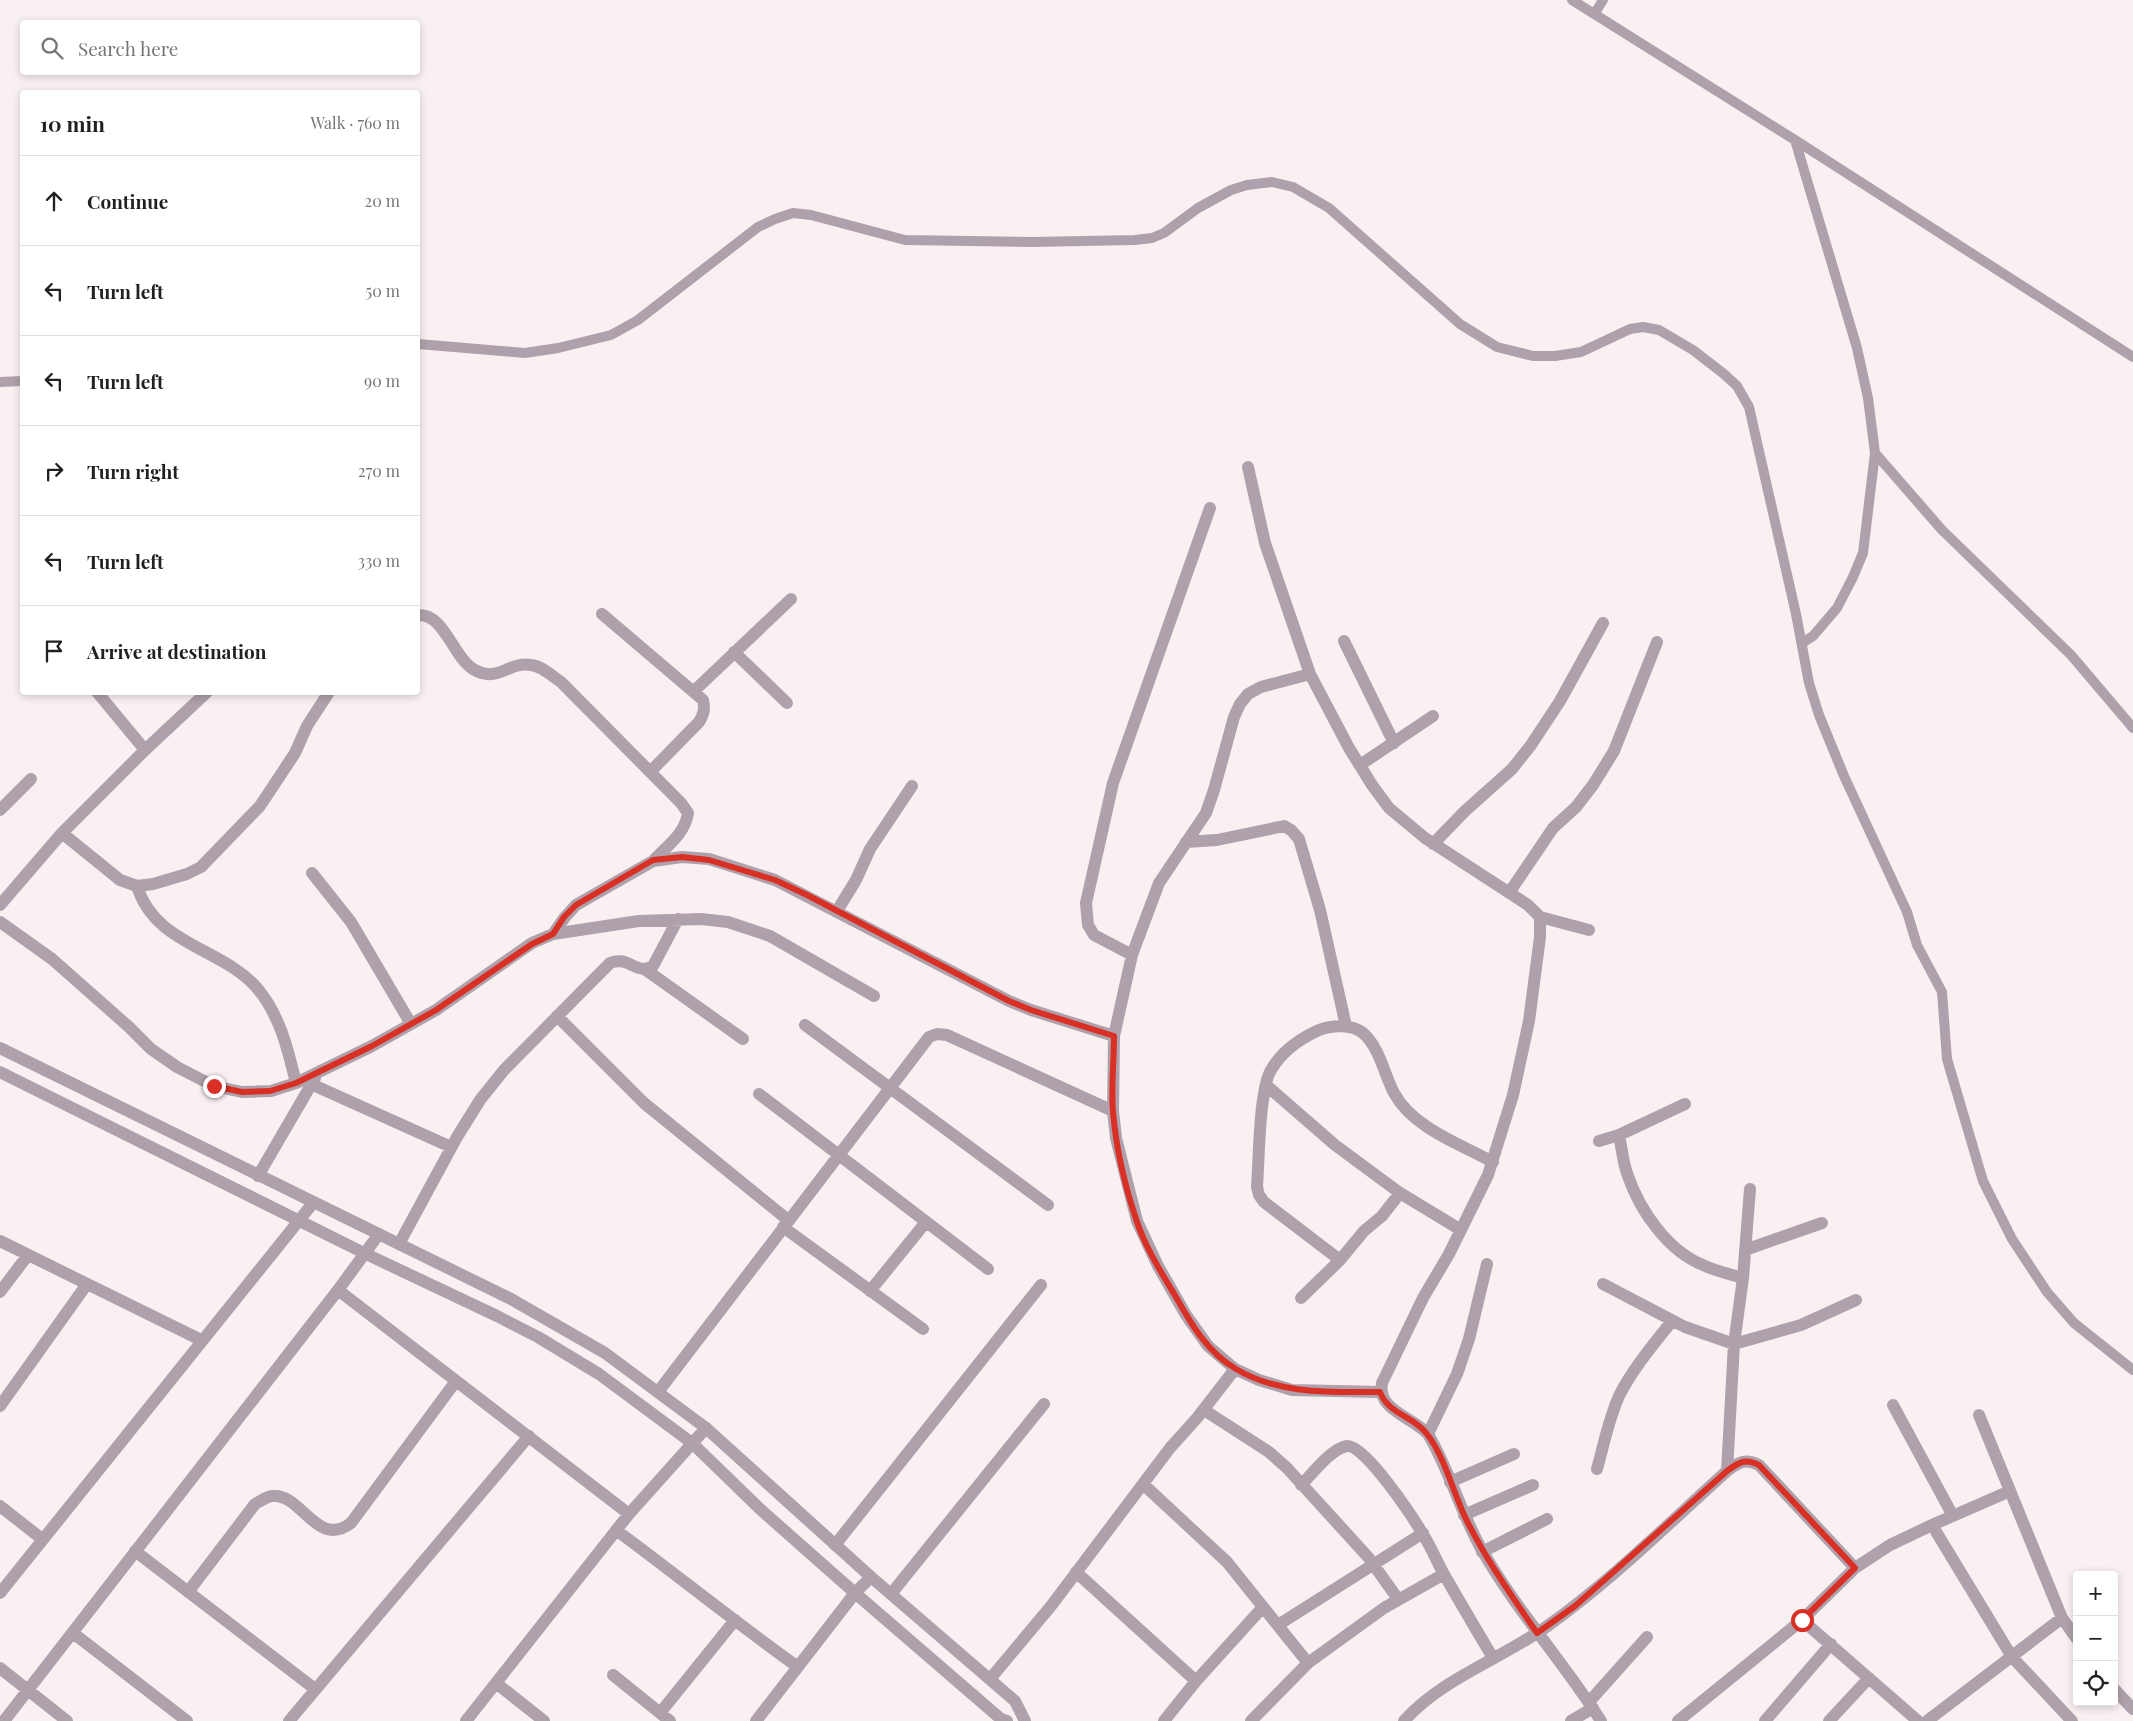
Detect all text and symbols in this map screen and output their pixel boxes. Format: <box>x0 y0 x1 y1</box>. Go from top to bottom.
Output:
search box <box>20 20 420 75</box>
icon: search <box>38 34 66 62</box>
text: Search here <box>78 35 178 61</box>
text: 10 min <box>40 109 105 137</box>
text: Walk · 760 m <box>310 112 400 133</box>
icon: ahead <box>40 187 68 215</box>
text: Continue <box>87 188 168 214</box>
text: 20 m <box>365 190 400 211</box>
icon: left <box>40 277 68 305</box>
text: Turn left <box>87 278 164 304</box>
text: 50 m <box>366 280 400 301</box>
icon: left <box>40 367 68 395</box>
text: Turn left <box>87 368 164 394</box>
text: 90 m <box>364 370 400 391</box>
icon: right <box>40 457 68 485</box>
text: Turn right <box>87 458 179 484</box>
text: 270 m <box>358 460 400 481</box>
icon: left <box>40 547 68 575</box>
text: Turn left <box>87 548 164 574</box>
text: 330 m <box>358 550 400 571</box>
icon: arrive <box>40 637 68 665</box>
text: Arrive at destination <box>87 638 267 664</box>
route end <box>203 1075 226 1098</box>
map controls <box>2073 1571 2118 1706</box>
button: + <box>2073 1571 2118 1616</box>
route start <box>1791 1609 1814 1632</box>
button: − <box>2073 1616 2118 1661</box>
button: locate <box>2073 1661 2118 1706</box>

